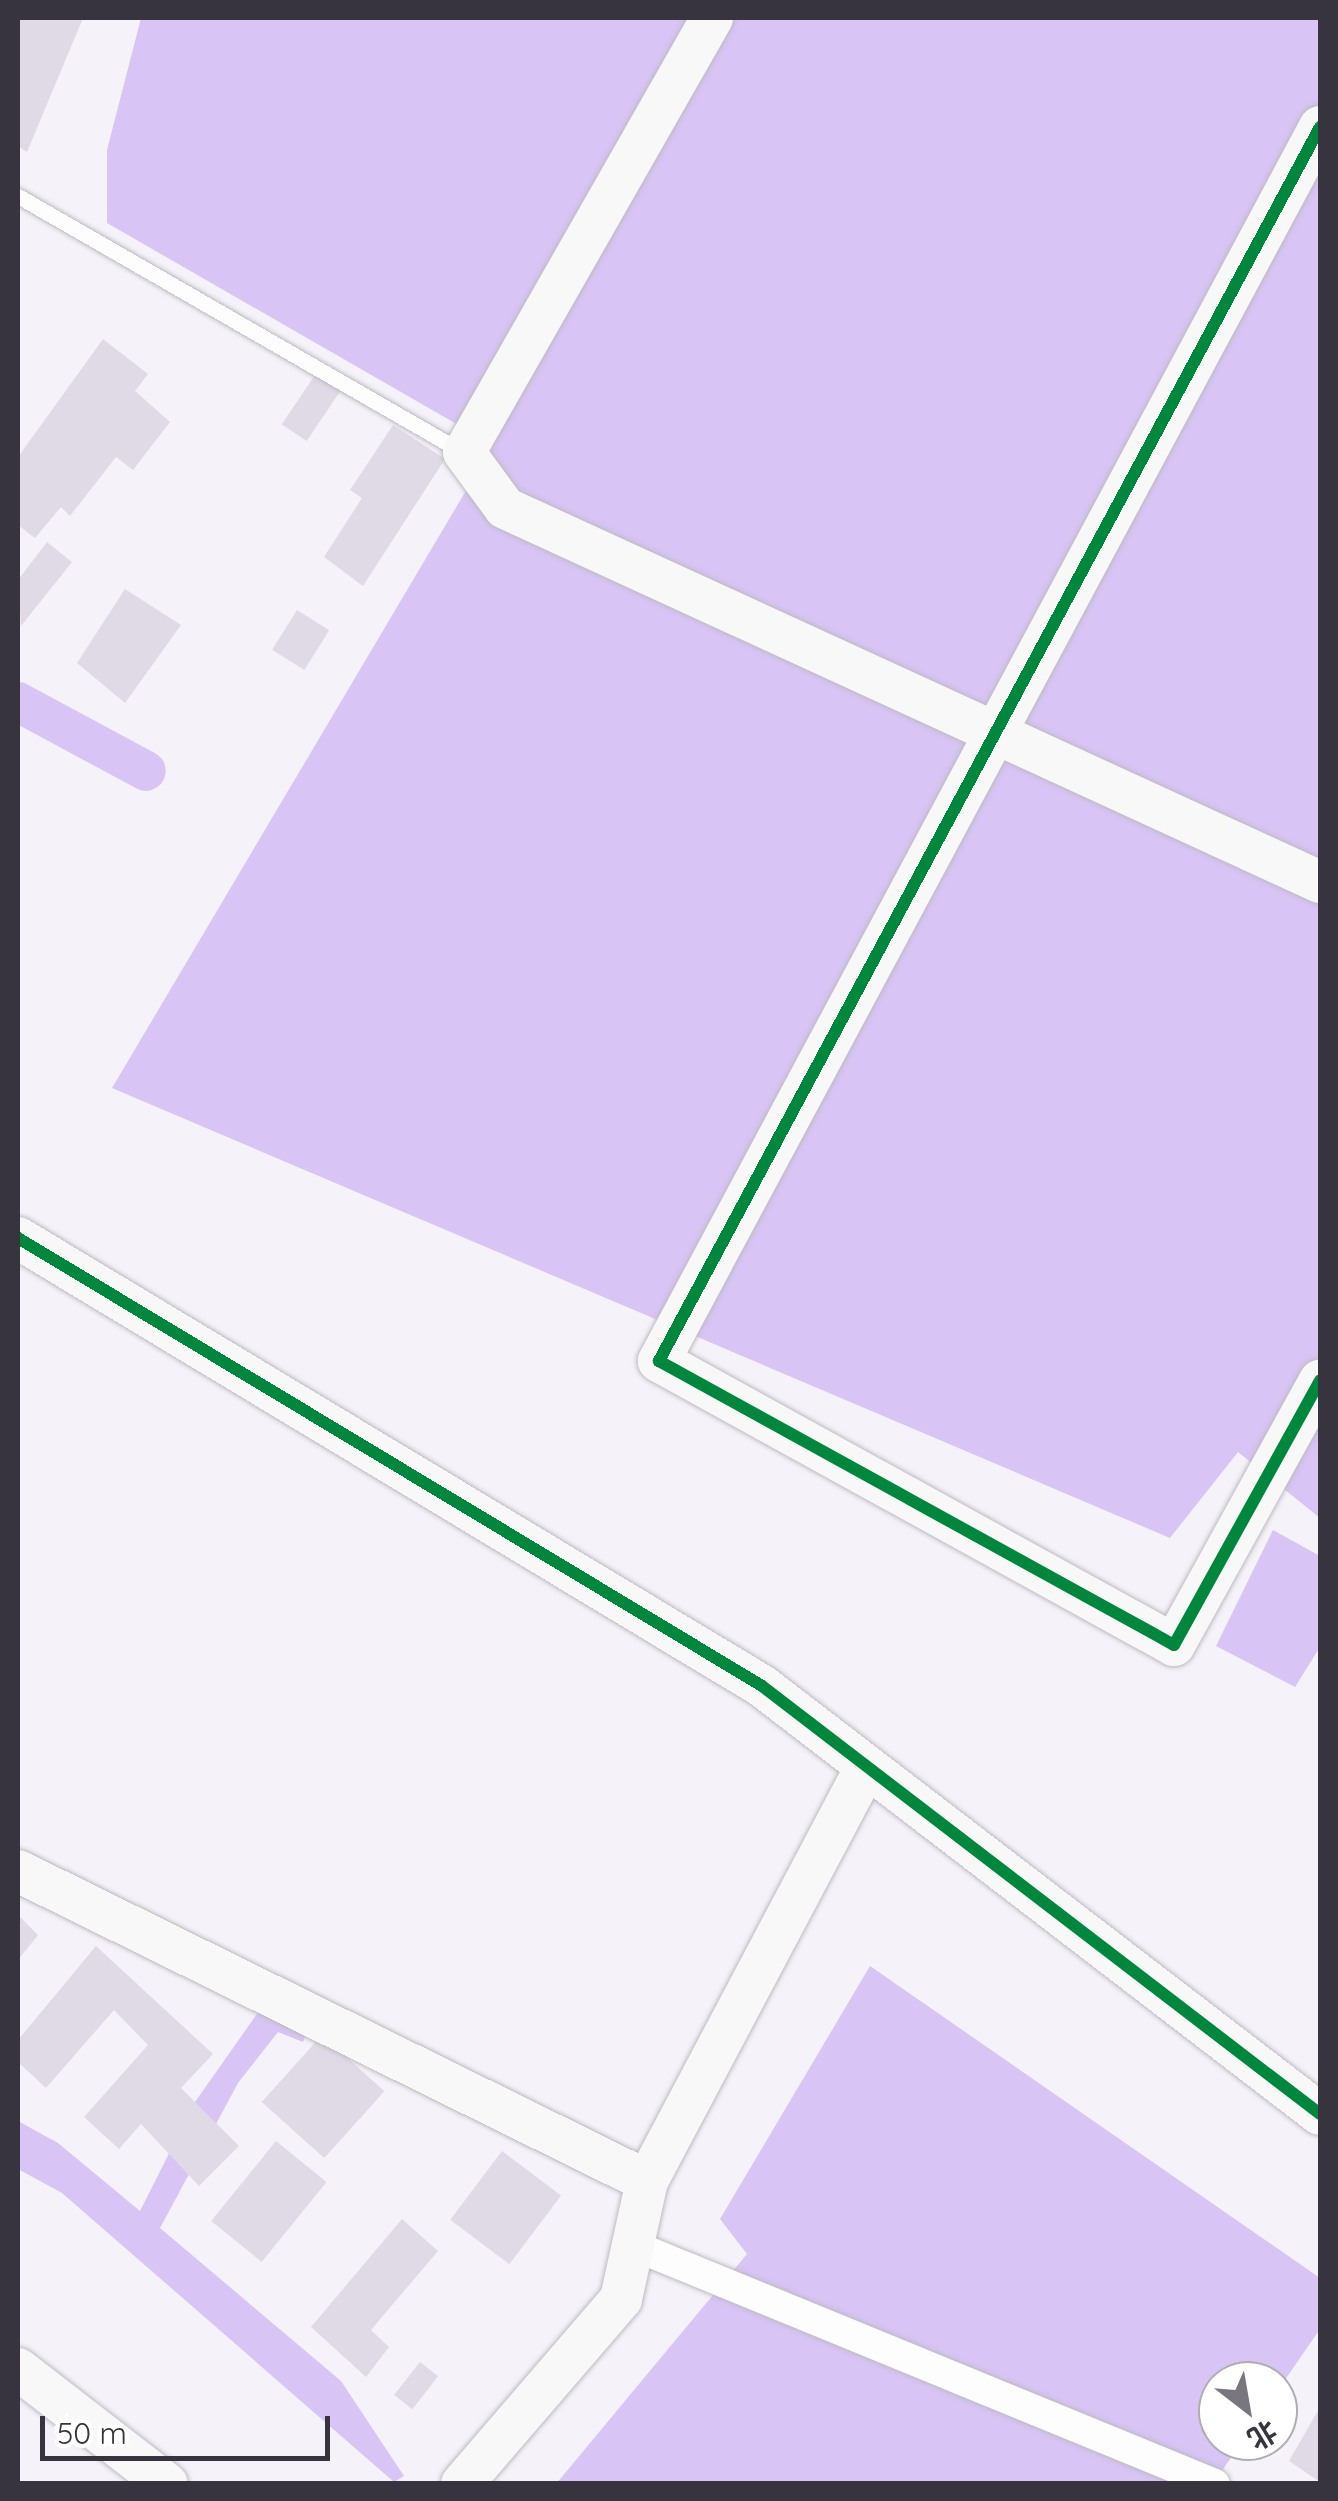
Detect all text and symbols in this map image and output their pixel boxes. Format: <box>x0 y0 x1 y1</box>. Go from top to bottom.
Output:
north arrow <box>1198 2361 1298 2461</box>
scale bar <box>45 2396 335 2458</box>
text: 北 <box>1242 2413 1284 2458</box>
text: 50 m <box>57 2414 127 2452</box>

